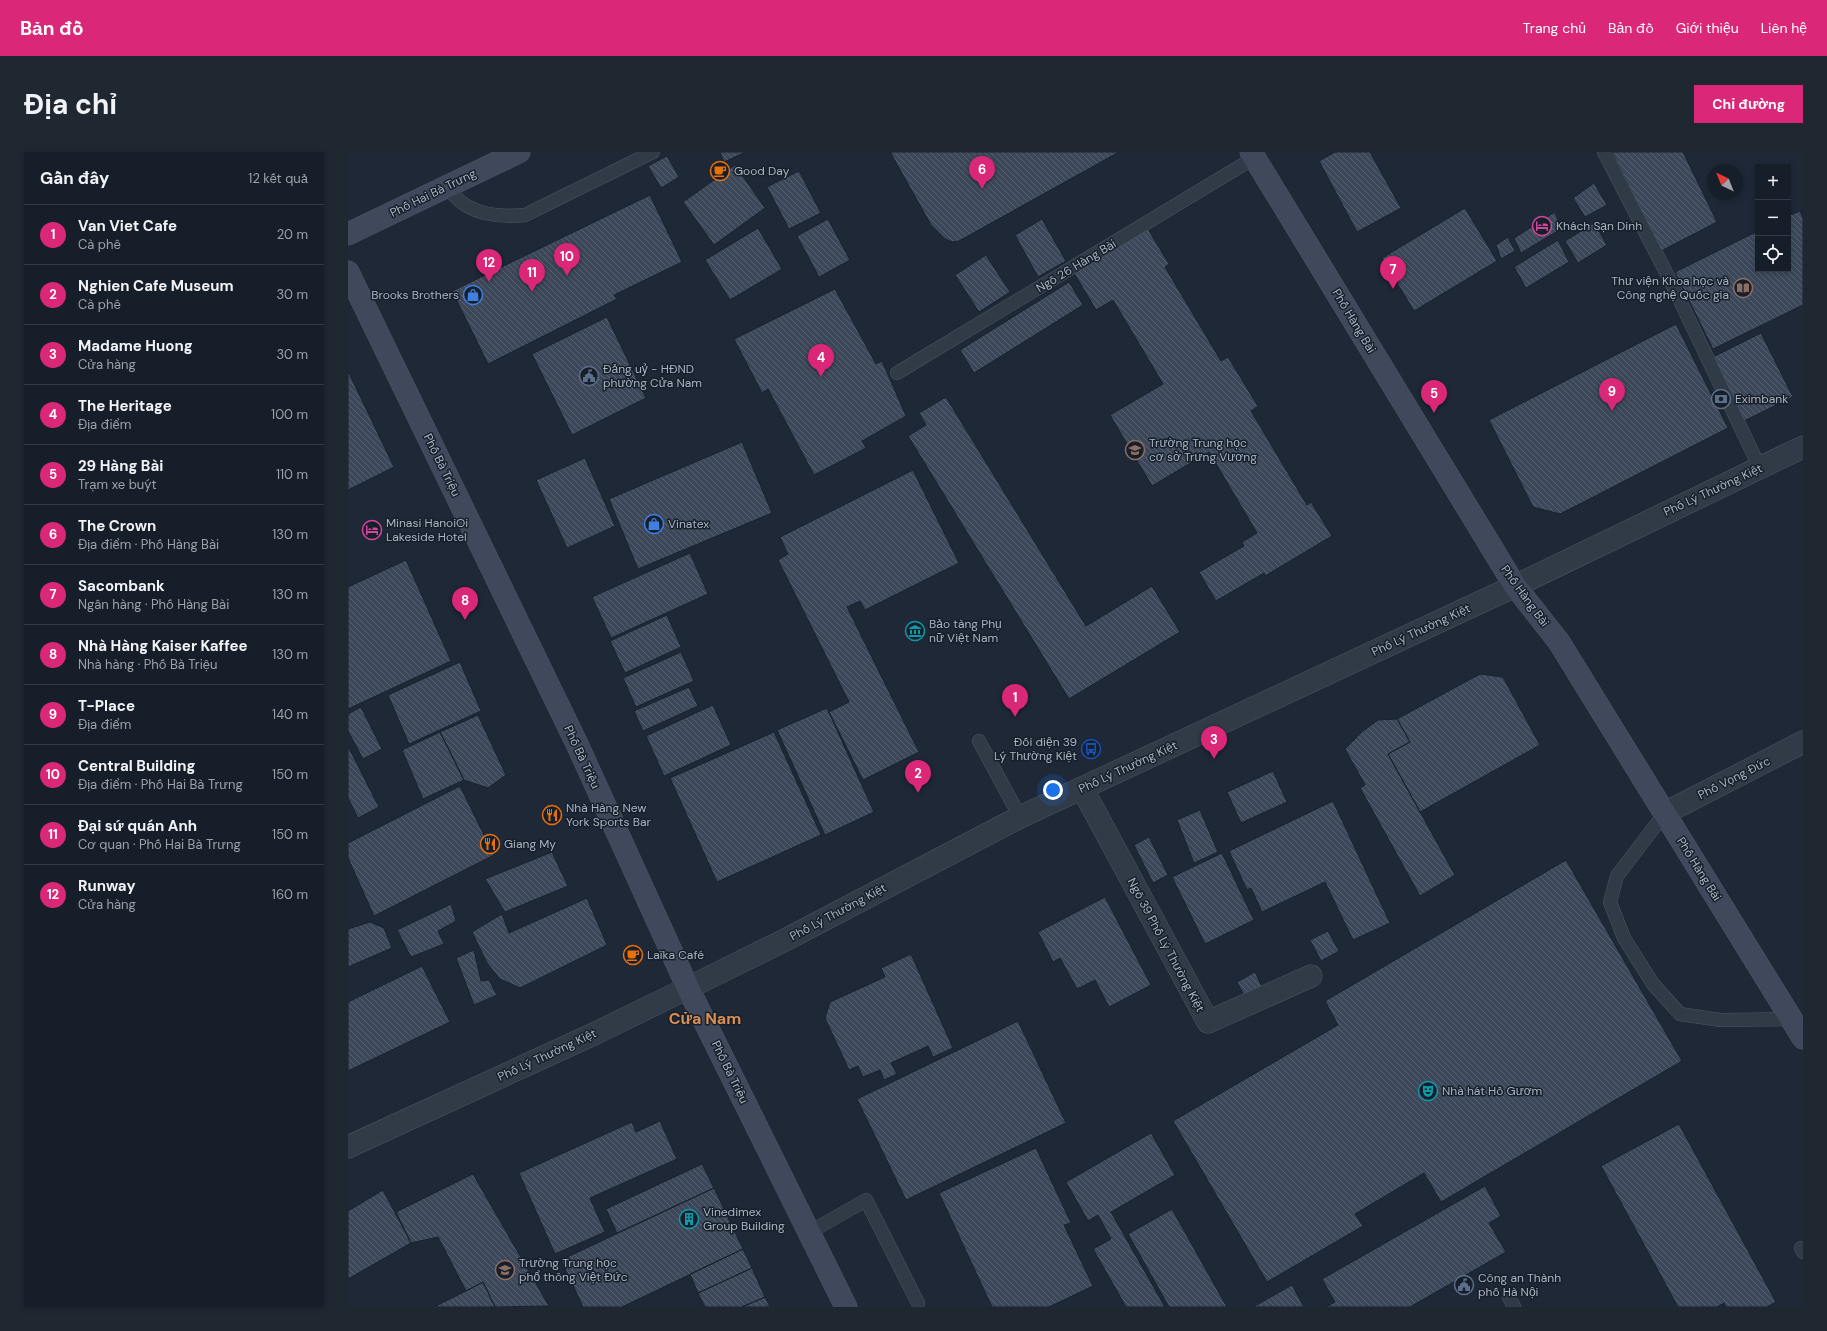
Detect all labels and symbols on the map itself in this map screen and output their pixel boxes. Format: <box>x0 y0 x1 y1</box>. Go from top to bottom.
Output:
pin: 6 <box>969 156 995 189</box>
cafe icon: Good Day <box>709 160 731 182</box>
place label: Good Day <box>734 163 790 179</box>
north arrow <box>1707 164 1743 200</box>
street label: Phố Hai Bà Trưng <box>387 165 479 221</box>
hotel icon: Khách Sạn Dinh <box>1531 215 1553 237</box>
place label: Khách Sạn Dinh <box>1556 218 1642 234</box>
street label: Ngõ 26 Hàng Bài <box>1033 236 1119 296</box>
pin: 10 <box>554 243 580 276</box>
pin: 12 <box>476 249 502 282</box>
pin: 7 <box>1380 256 1406 289</box>
pin: 11 <box>519 259 545 292</box>
place label: Thư viện Khoa học và Công nghệ Quốc gia <box>1611 273 1729 303</box>
library icon: Thư viện Khoa học và Công nghệ Quốc gia <box>1732 277 1754 299</box>
shop icon: Brooks Brothers <box>462 284 484 306</box>
street label: Phố Hàng Bài <box>1329 286 1380 356</box>
place label: Brooks Brothers <box>371 287 459 303</box>
pin: 4 <box>808 344 834 377</box>
place label: Đảng uỷ - HĐND phường Cửa Nam <box>603 361 702 391</box>
public building icon: Đảng uỷ - HĐND phường Cửa Nam <box>578 365 600 387</box>
pin: 9 <box>1599 378 1625 411</box>
pin: 5 <box>1421 380 1447 413</box>
bank icon: Eximbank <box>1710 388 1732 410</box>
place label: Eximbank <box>1735 391 1788 407</box>
street label: Phố Bà Triệu <box>420 431 464 499</box>
place label: Trường Trung học cơ sở Trưng Vương <box>1149 435 1257 465</box>
school or university icon: Trường Trung học cơ sở Trưng Vương <box>1124 439 1146 461</box>
street label: Phố Lý Thường Kiệt <box>1661 460 1765 520</box>
shop icon: Vinatex <box>643 513 665 535</box>
place label: Minasi HanoiOi Lakeside Hotel <box>386 515 468 545</box>
place label: Vinatex <box>668 516 709 532</box>
hotel icon: Minasi HanoiOi Lakeside Hotel <box>361 519 383 541</box>
street label: Phố Hàng Bài <box>1497 562 1553 630</box>
pin: 8 <box>452 587 478 620</box>
street label: Phố Lý Thường Kiệt <box>1369 600 1473 660</box>
place label: Bảo tàng Phụ nữ Việt Nam <box>929 616 1002 646</box>
museum icon: Bảo tàng Phụ nữ Việt Nam <box>904 620 926 642</box>
pin: 1 <box>1002 684 1028 717</box>
street label: Phố Bà Triệu <box>560 723 604 791</box>
pin: 3 <box>1201 726 1227 759</box>
place label: Đối diện 39 Lý Thường Kiệt <box>994 734 1077 764</box>
street label: Phố Lý Thường Kiệt <box>1076 737 1180 797</box>
bus stop icon: Đối diện 39 Lý Thường Kiệt <box>1080 738 1102 760</box>
street label: Phố Vọng Đức <box>1695 753 1773 803</box>
pin: 2 <box>905 760 931 793</box>
your location <box>1043 780 1063 800</box>
place label: Nhà Hàng New York Sports Bar <box>566 800 651 830</box>
restaurant icon: Nhà Hàng New York Sports Bar <box>541 804 563 826</box>
restaurant icon: Giang My <box>479 833 501 855</box>
street label: Phố Hàng Bài <box>1673 834 1725 904</box>
place label: Giang My <box>504 836 556 852</box>
street label: Ngõ 39 Phố Lý Thường Kiệt <box>1124 875 1208 1015</box>
street label: Phố Lý Thường Kiệt <box>787 880 889 944</box>
cafe icon: Laïka Café <box>622 944 644 966</box>
place label: Laïka Café <box>647 947 704 963</box>
district label: Cửa Nam <box>669 1008 741 1029</box>
street label: Phố Lý Thường Kiệt <box>495 1025 599 1085</box>
street label: Phố Bà Triệu <box>708 1038 752 1106</box>
theatre icon: Nhà hát Hồ Gươm <box>1417 1080 1439 1102</box>
place label: Nhà hát Hồ Gươm <box>1442 1083 1542 1099</box>
place label: Vinedimex Group Building <box>703 1204 785 1234</box>
building icon: Vinedimex Group Building <box>678 1208 700 1230</box>
place label: Trường Trung học phổ thông Việt Đức <box>519 1255 628 1285</box>
school or university icon: Trường Trung học phổ thông Việt Đức <box>494 1259 516 1281</box>
place label: Công an Thành phố Hà Nội <box>1478 1270 1561 1300</box>
public building icon: Công an Thành phố Hà Nội <box>1453 1274 1475 1296</box>

